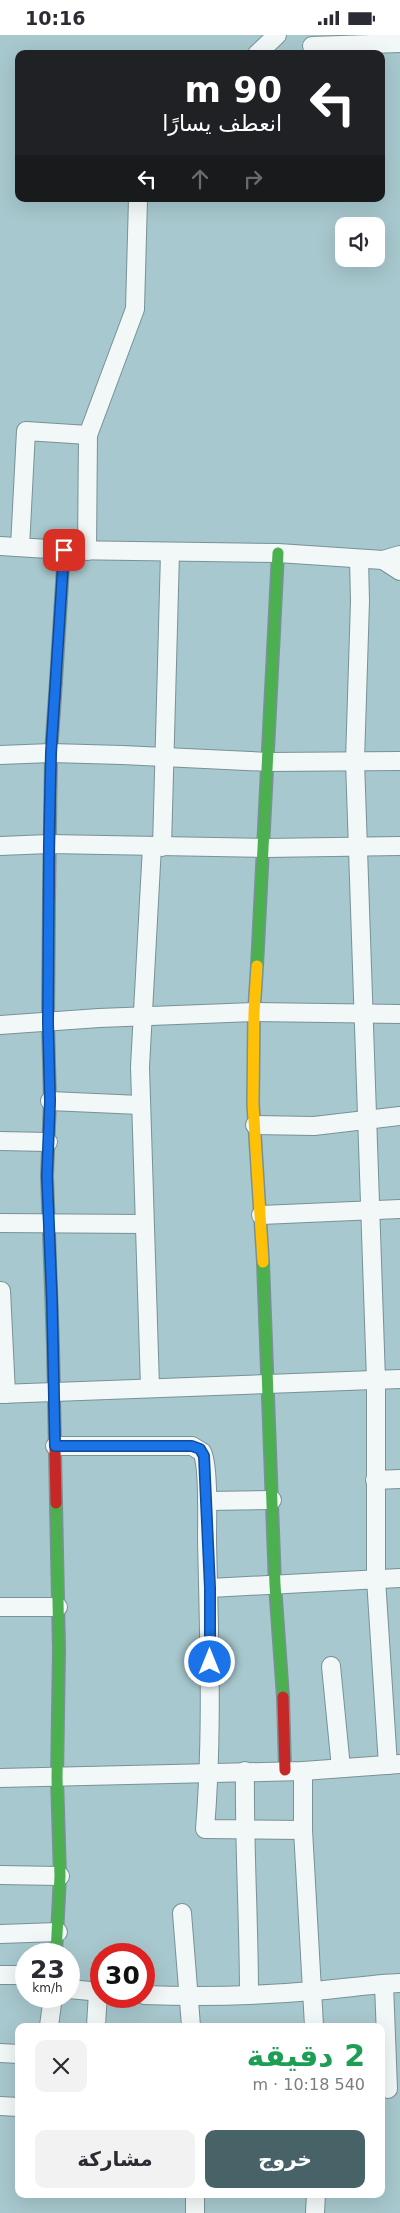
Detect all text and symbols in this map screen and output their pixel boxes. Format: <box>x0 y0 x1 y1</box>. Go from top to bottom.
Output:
text: 10:16 <box>25 7 85 29</box>
text: 90 m <box>185 70 282 110</box>
icon: left <box>300 70 365 135</box>
text: انعطف يسارًا <box>162 111 282 136</box>
icon: left <box>133 165 161 193</box>
icon: ahead <box>186 165 214 193</box>
icon: right <box>239 165 267 193</box>
map controls <box>335 217 385 267</box>
button: sound <box>335 217 385 267</box>
pin <box>43 529 85 571</box>
icon: arrive <box>50 536 78 564</box>
position arrow <box>183 1635 235 1687</box>
speed limit sign: 30 <box>90 1943 155 2008</box>
text: 23 <box>30 1955 65 1984</box>
text: km/h <box>32 1981 63 1995</box>
text: 2 دقيقة <box>247 2038 365 2073</box>
button: close <box>35 2040 87 2092</box>
text: 540 m · 10:18 <box>252 2075 365 2094</box>
button: مشاركة <box>35 2130 195 2188</box>
button: خروج <box>205 2130 365 2188</box>

